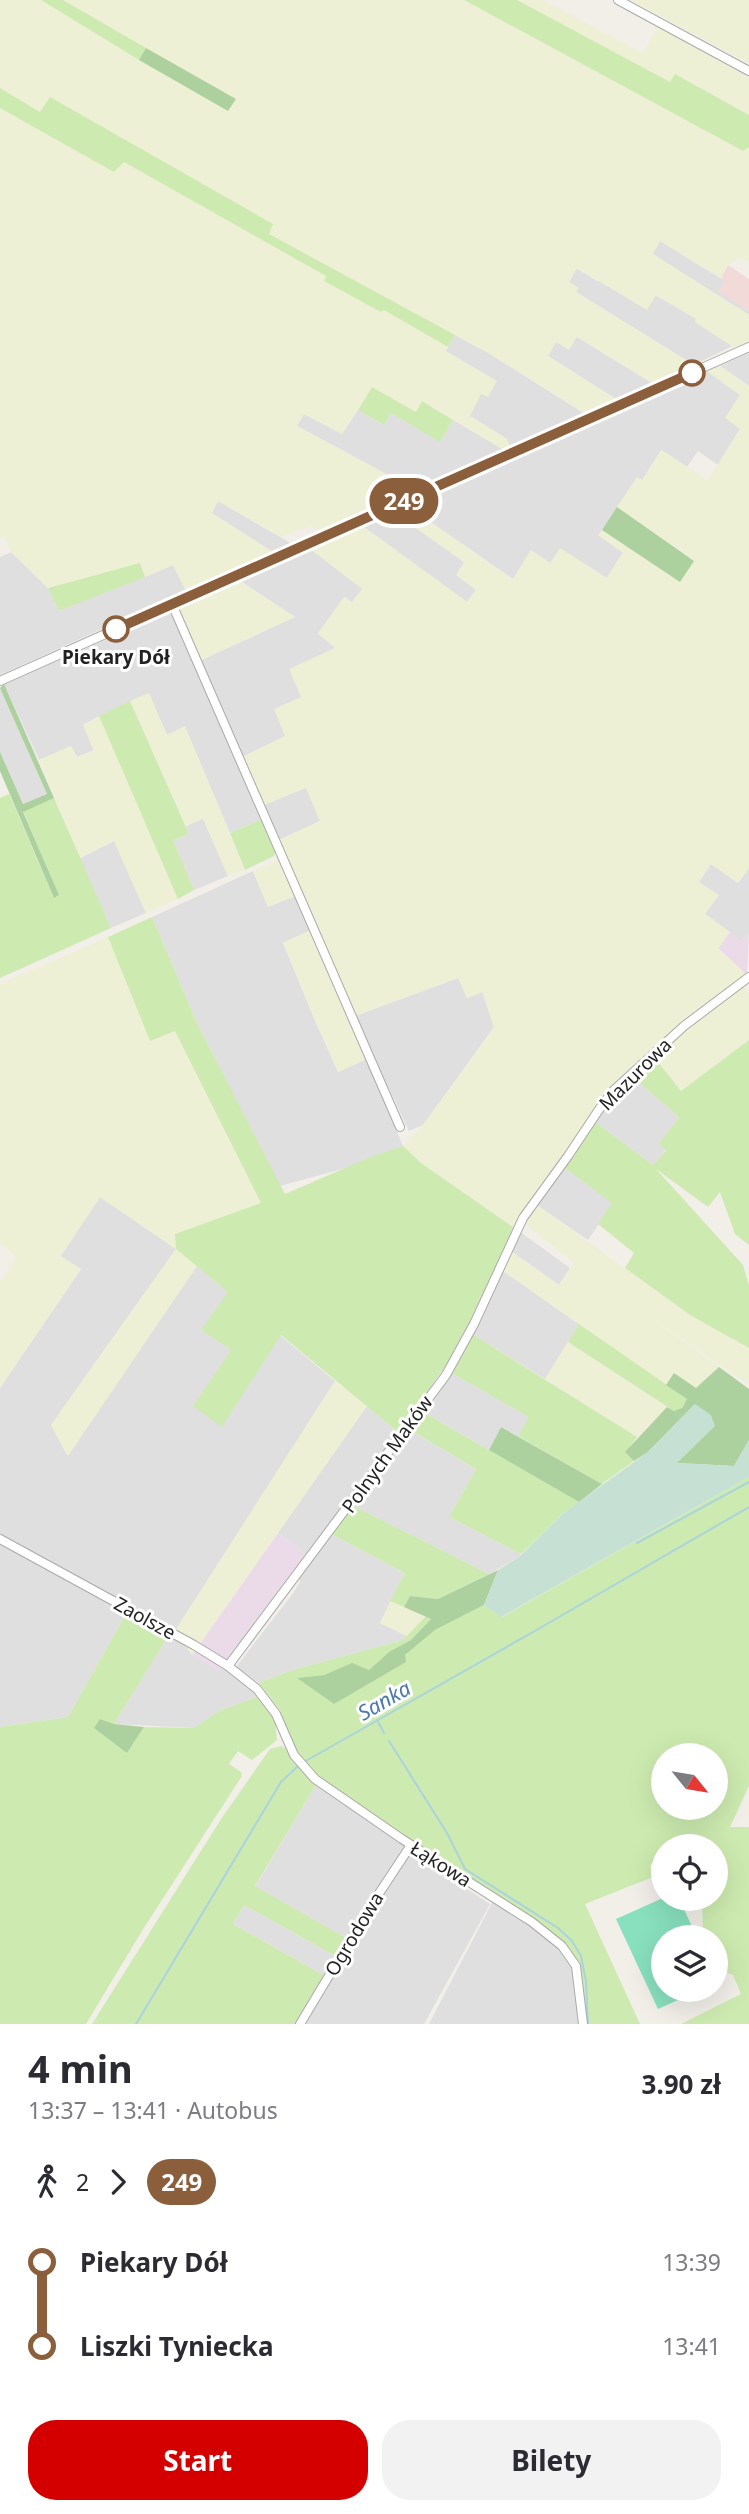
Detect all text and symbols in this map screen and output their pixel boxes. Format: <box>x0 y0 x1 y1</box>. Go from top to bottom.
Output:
unlabelled marker <box>679 360 705 386</box>
line badge: 249 <box>364 478 444 524</box>
text: 249 <box>383 484 425 517</box>
marker: Piekary Dół <box>103 616 129 642</box>
place label: Piekary Dół <box>62 644 171 670</box>
street label: Mazurowa <box>593 1032 677 1116</box>
street label: Polnych Maków <box>336 1390 438 1518</box>
street label: Zaolsze <box>110 1590 180 1646</box>
water label: Sanka <box>352 1674 416 1726</box>
north arrow <box>651 1743 728 1820</box>
map controls <box>651 1743 728 2002</box>
button: locate <box>651 1834 728 1911</box>
street label: Łąkowa <box>405 1835 477 1893</box>
street label: Ogrodowa <box>319 1887 389 1981</box>
button: layers <box>651 1925 728 2002</box>
text: 4 min <box>28 2042 133 2094</box>
text: 3.90 zł <box>642 2066 721 2102</box>
text: 13:37 – 13:41 · Autobus <box>28 2094 278 2126</box>
icon: walk <box>28 2163 66 2201</box>
icon: forward <box>99 2163 137 2201</box>
text: 249 <box>161 2165 202 2198</box>
text: 2 <box>76 2166 89 2198</box>
text: Piekary Dół <box>80 2244 228 2280</box>
text: 13:39 <box>662 2246 721 2278</box>
text: Liszki Tyniecka <box>80 2328 273 2364</box>
text: 13:41 <box>662 2330 721 2362</box>
button: Start <box>28 2420 368 2500</box>
button: Bilety <box>382 2420 721 2500</box>

